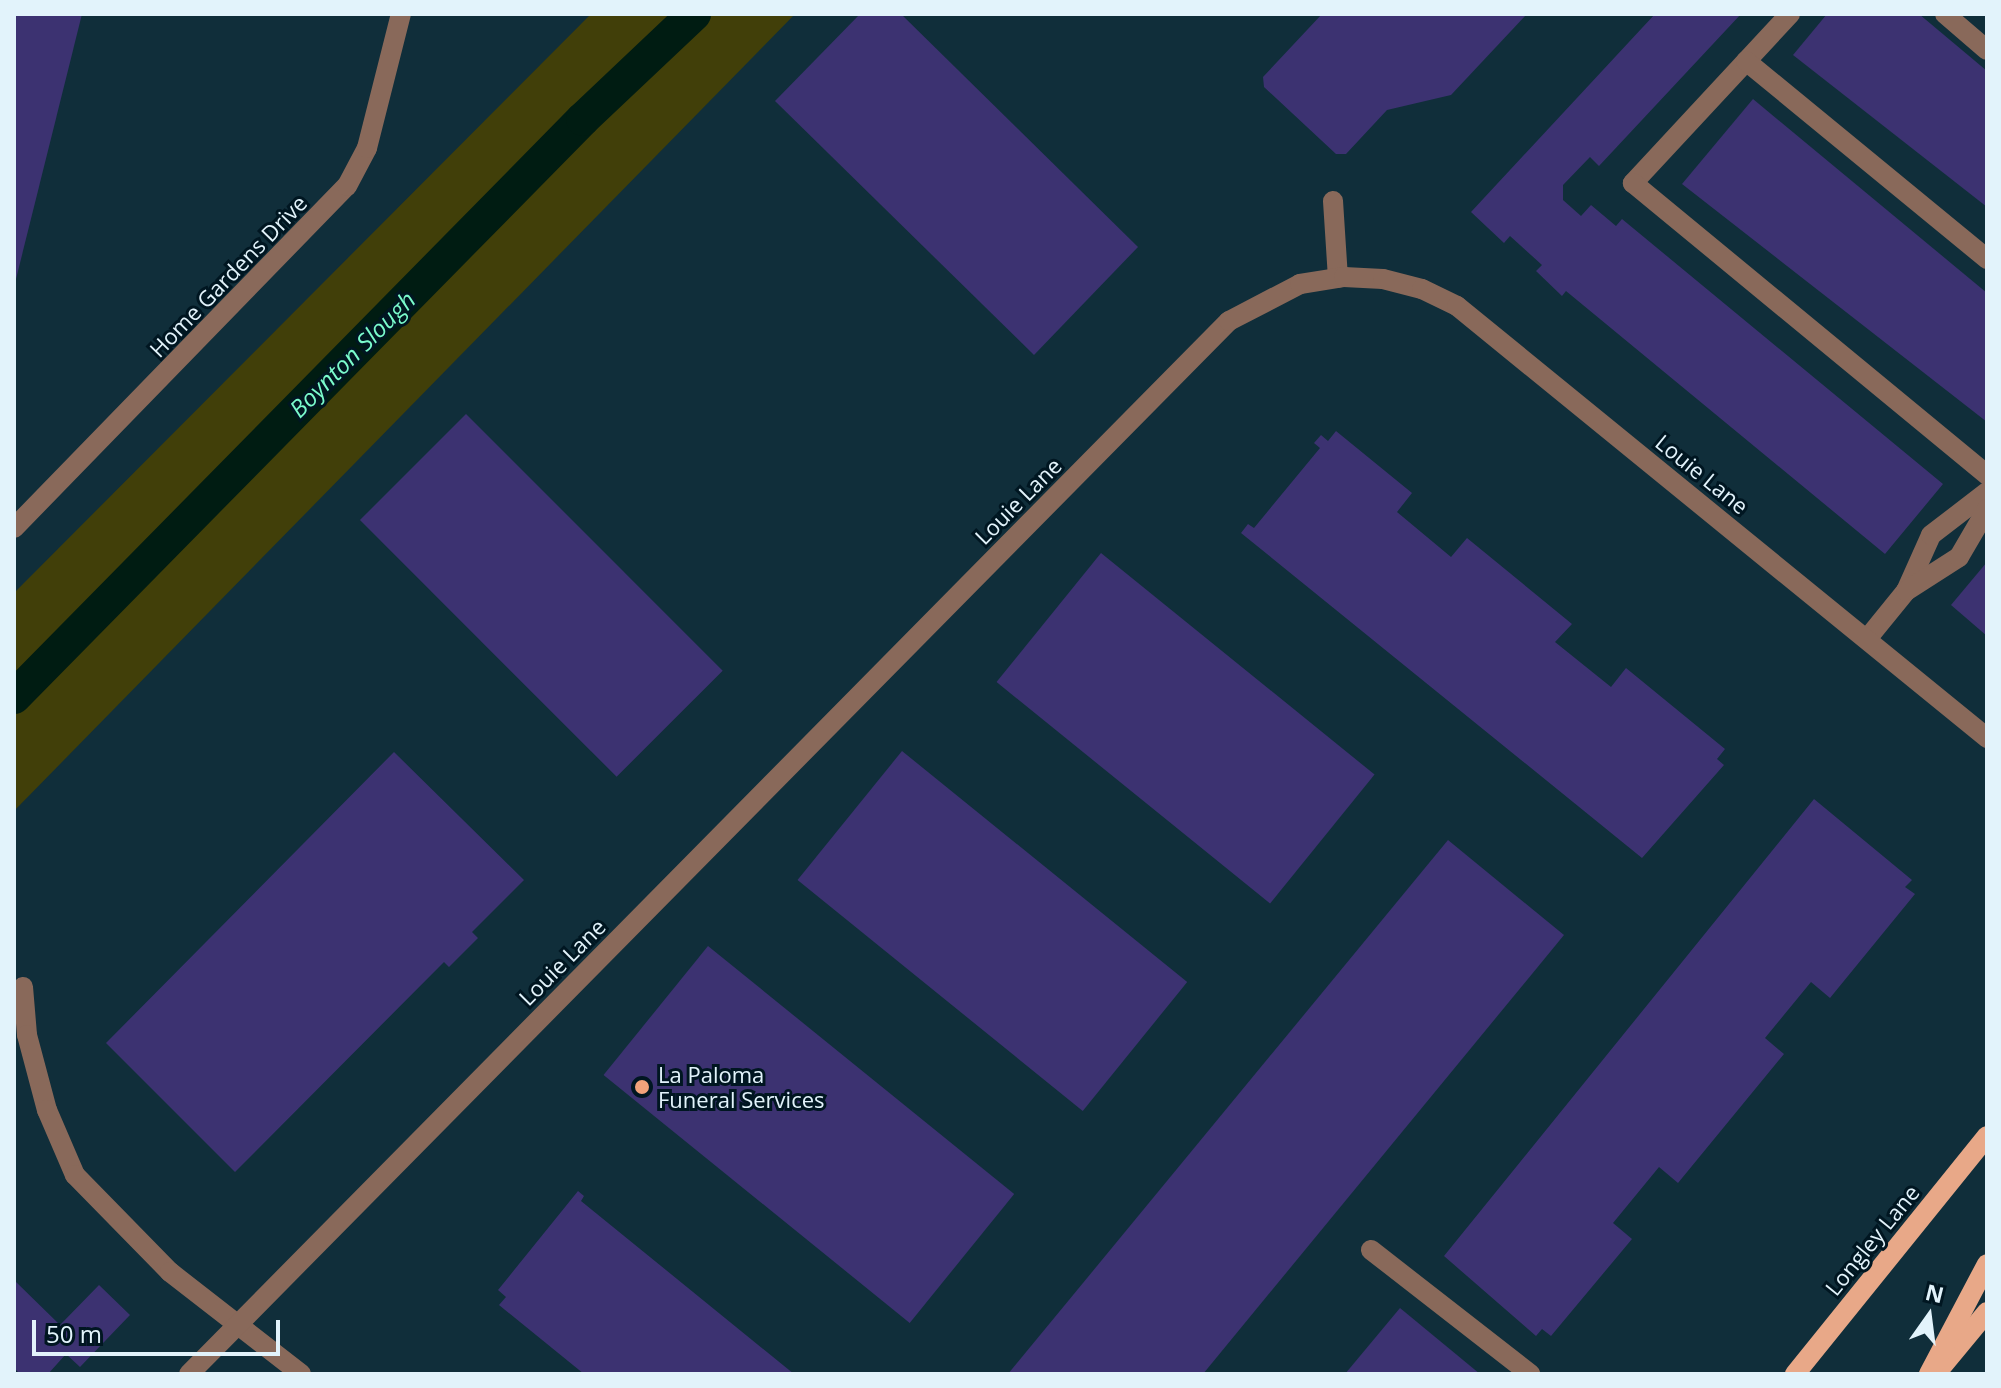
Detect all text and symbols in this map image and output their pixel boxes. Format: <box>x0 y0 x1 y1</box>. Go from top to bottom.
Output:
street label: Home Gardens Drive <box>144 190 312 362</box>
water label: Boynton Slough <box>283 285 421 423</box>
street label: Louie Lane <box>1650 429 1754 519</box>
street label: Louie Lane <box>969 452 1067 550</box>
street label: Louie Lane <box>513 913 611 1011</box>
place label: La Paloma Funeral Services <box>658 1061 825 1112</box>
marker: La Paloma Funeral Services <box>633 1078 651 1096</box>
street label: Longley Lane <box>1819 1179 1925 1301</box>
north arrow <box>1889 1276 1969 1356</box>
text: N <box>1922 1276 1947 1309</box>
scale bar <box>36 1304 284 1354</box>
text: 50 m <box>46 1317 102 1350</box>

